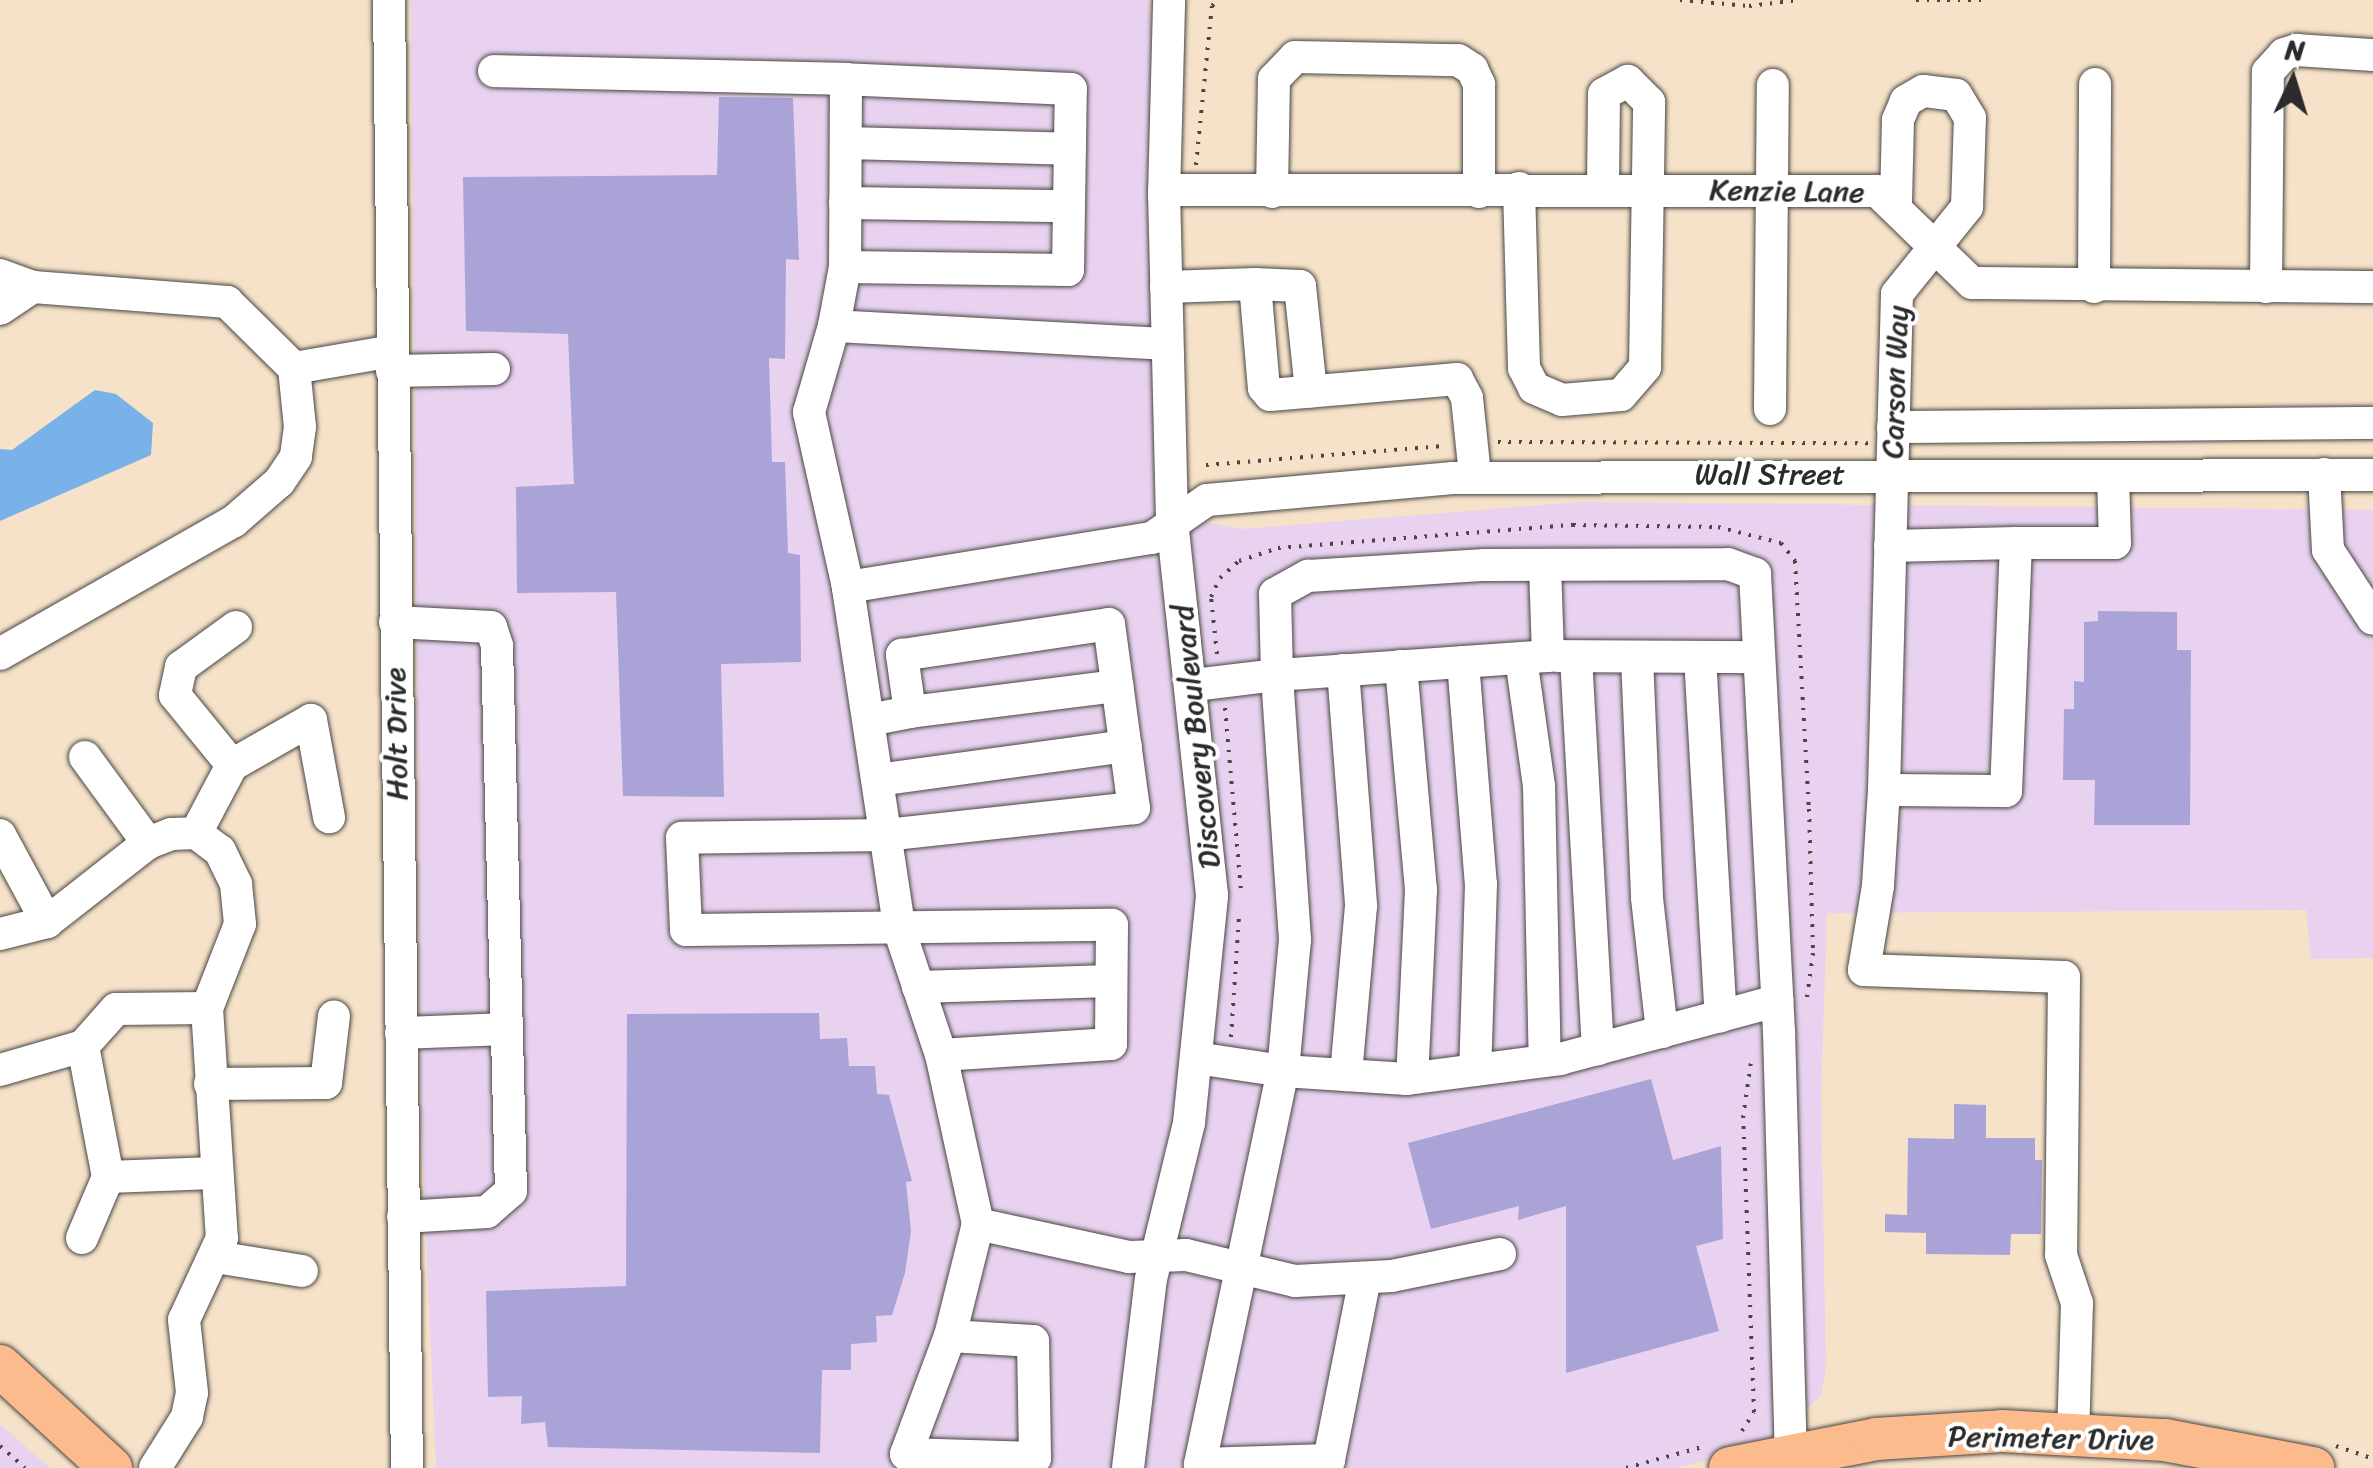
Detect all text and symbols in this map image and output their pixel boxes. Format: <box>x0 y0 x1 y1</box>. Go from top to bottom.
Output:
text: N <box>2284 24 2307 75</box>
north arrow <box>2243 30 2343 130</box>
street label: Kenzie Lane <box>1709 172 1865 210</box>
street label: Carson Way <box>1874 305 1916 459</box>
street label: Wall Street <box>1695 456 1845 492</box>
street label: Discovery Boulevard <box>1164 603 1228 871</box>
street label: Holt Drive <box>377 667 415 801</box>
street label: Perimeter Drive <box>1947 1418 2155 1458</box>

